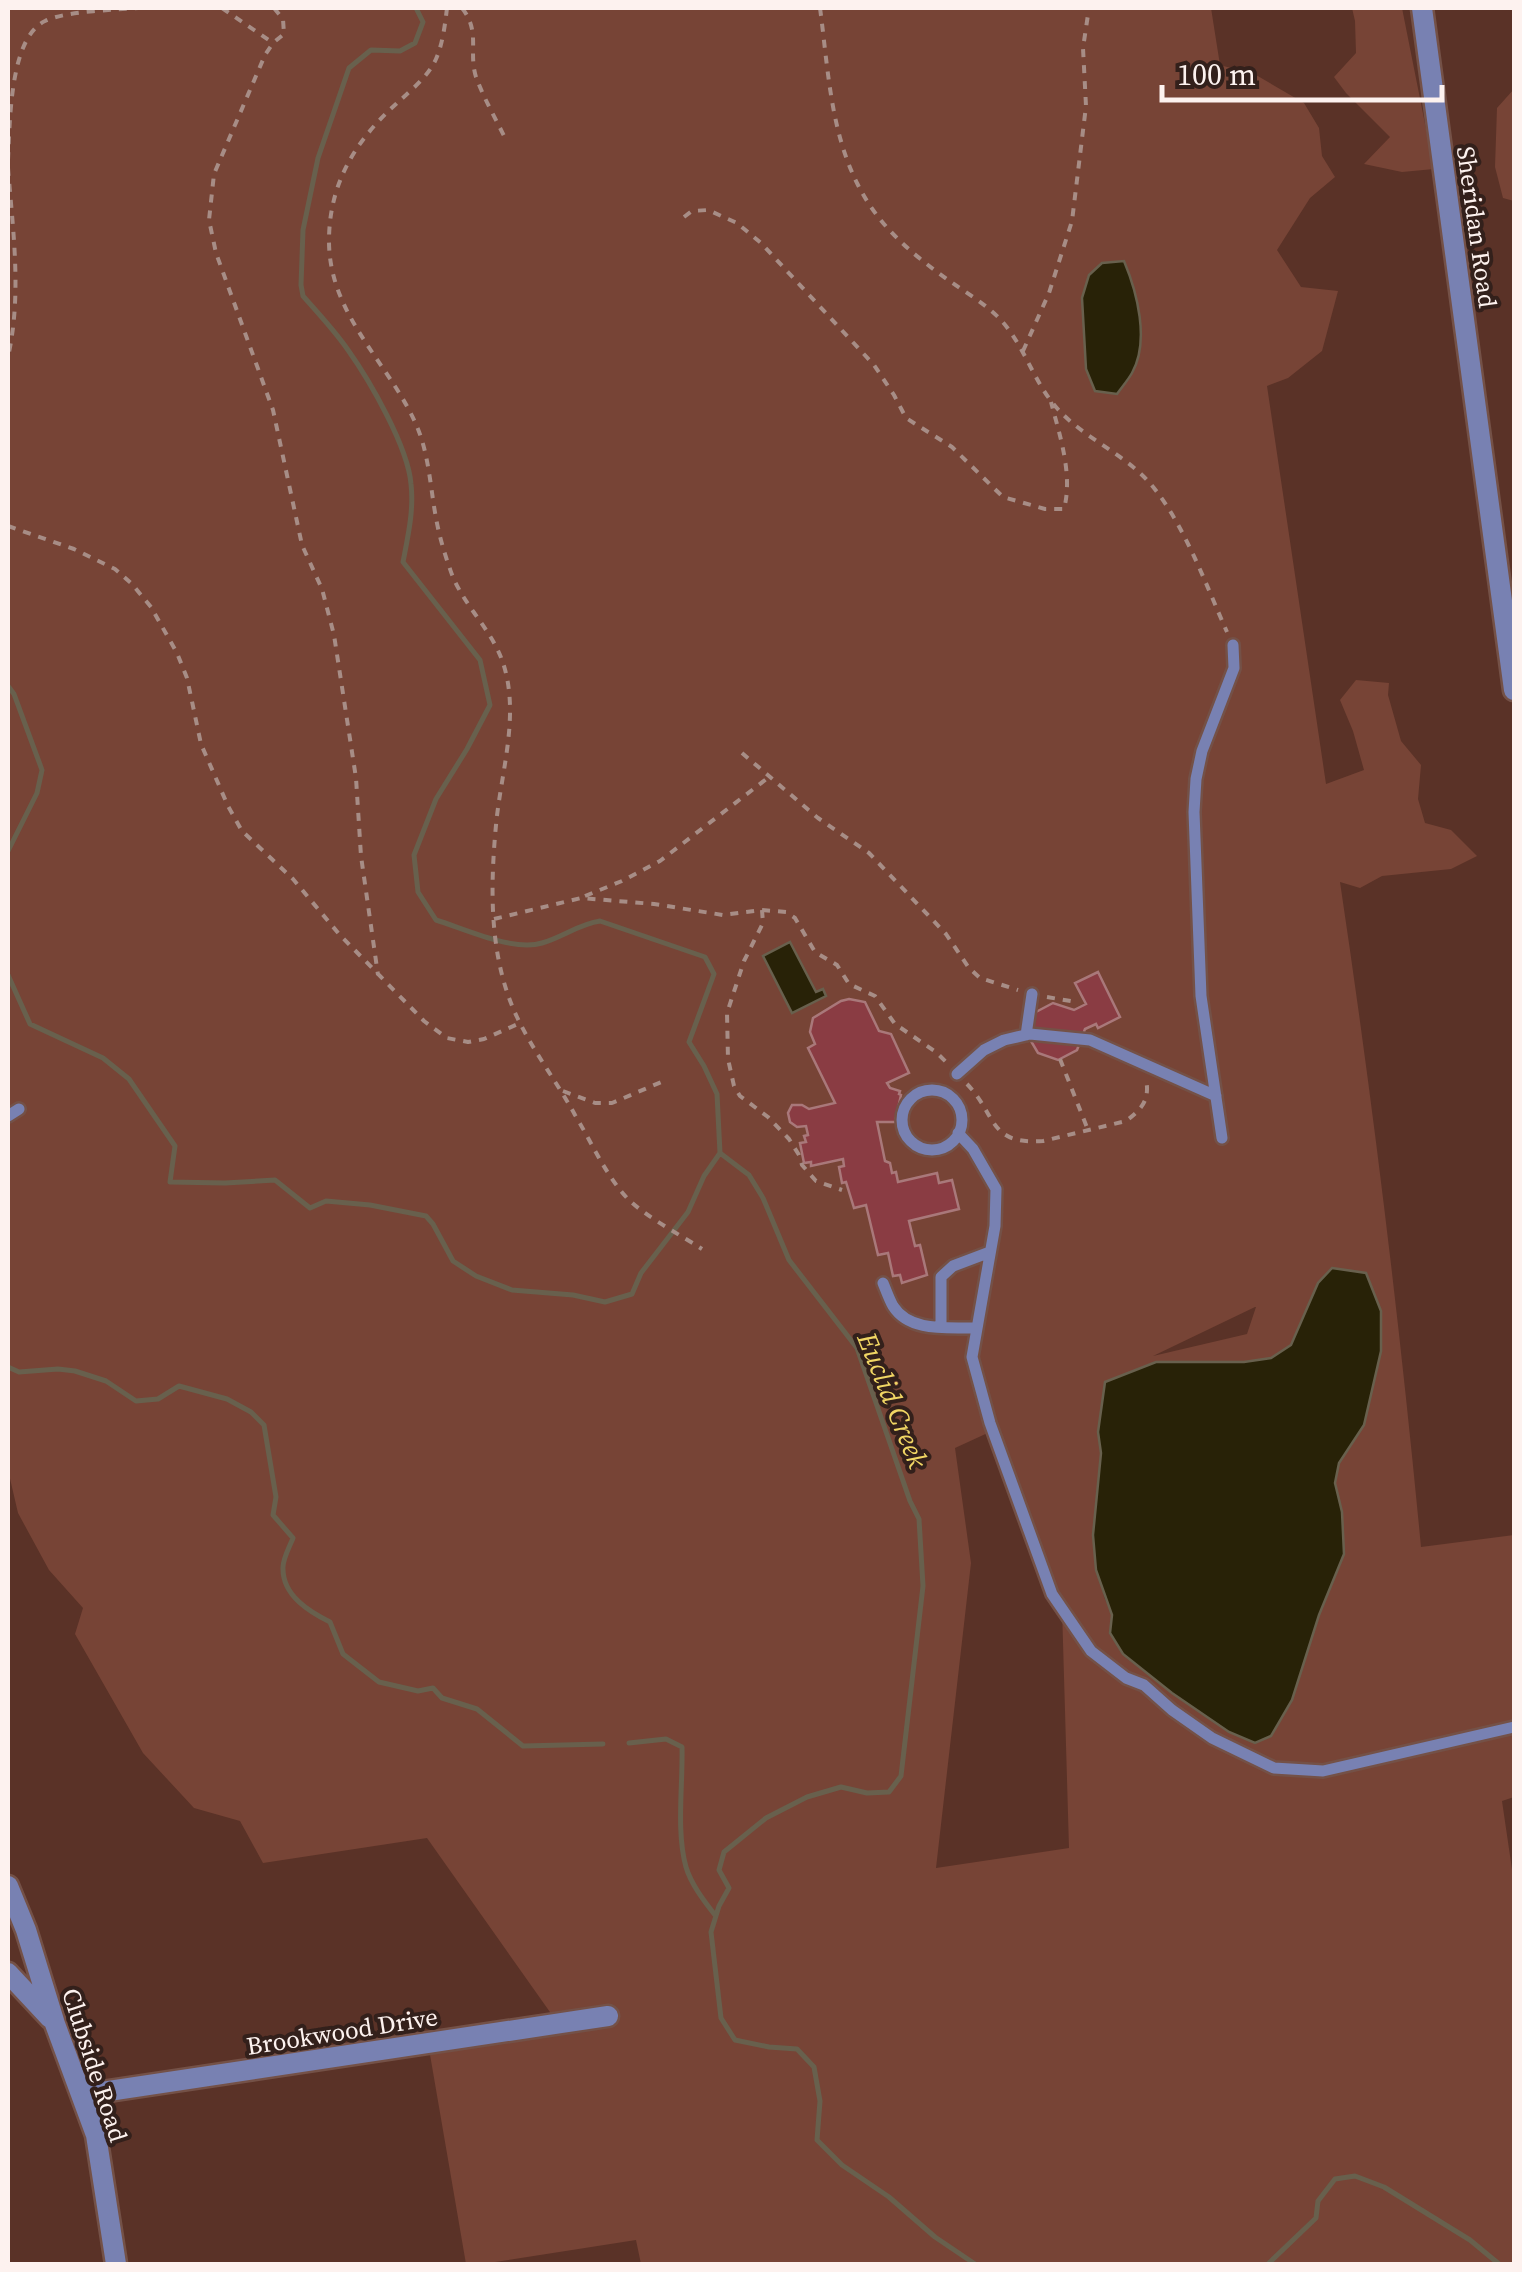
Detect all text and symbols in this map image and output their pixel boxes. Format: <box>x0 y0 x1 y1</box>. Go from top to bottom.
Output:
scale bar <box>1162 40 1442 102</box>
text: 100 m <box>1177 54 1256 95</box>
street label: Sheridan Road <box>1449 144 1505 310</box>
water label: Euclid Creek <box>848 1325 938 1474</box>
street label: Clubside Road <box>54 1984 136 2146</box>
street label: Brookwood Drive <box>244 1999 440 2063</box>

